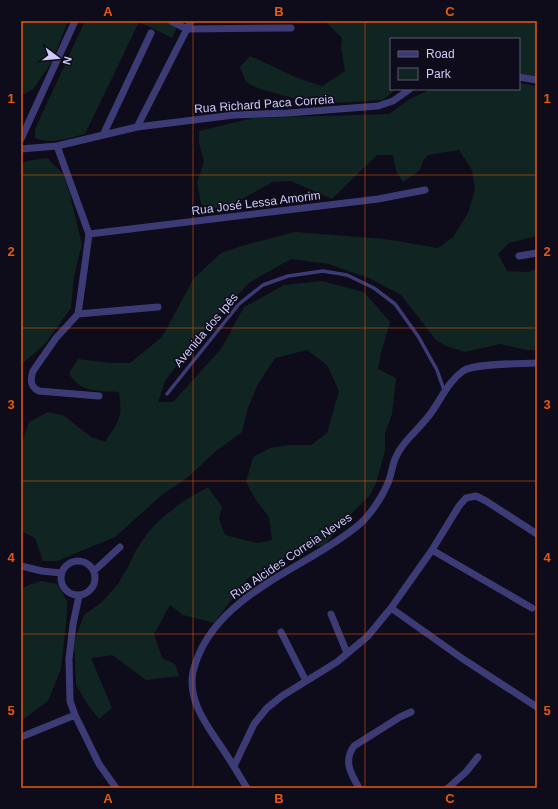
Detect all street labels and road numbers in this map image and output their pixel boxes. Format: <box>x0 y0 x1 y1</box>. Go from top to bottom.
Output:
street label: Rua Richard Paca Correia <box>194 92 335 116</box>
street label: Rua José Lessa Amorim <box>191 188 321 218</box>
street label: Avenida dos Ipês <box>171 290 241 370</box>
street label: Rua Alcides Correia Neves <box>228 510 354 602</box>

